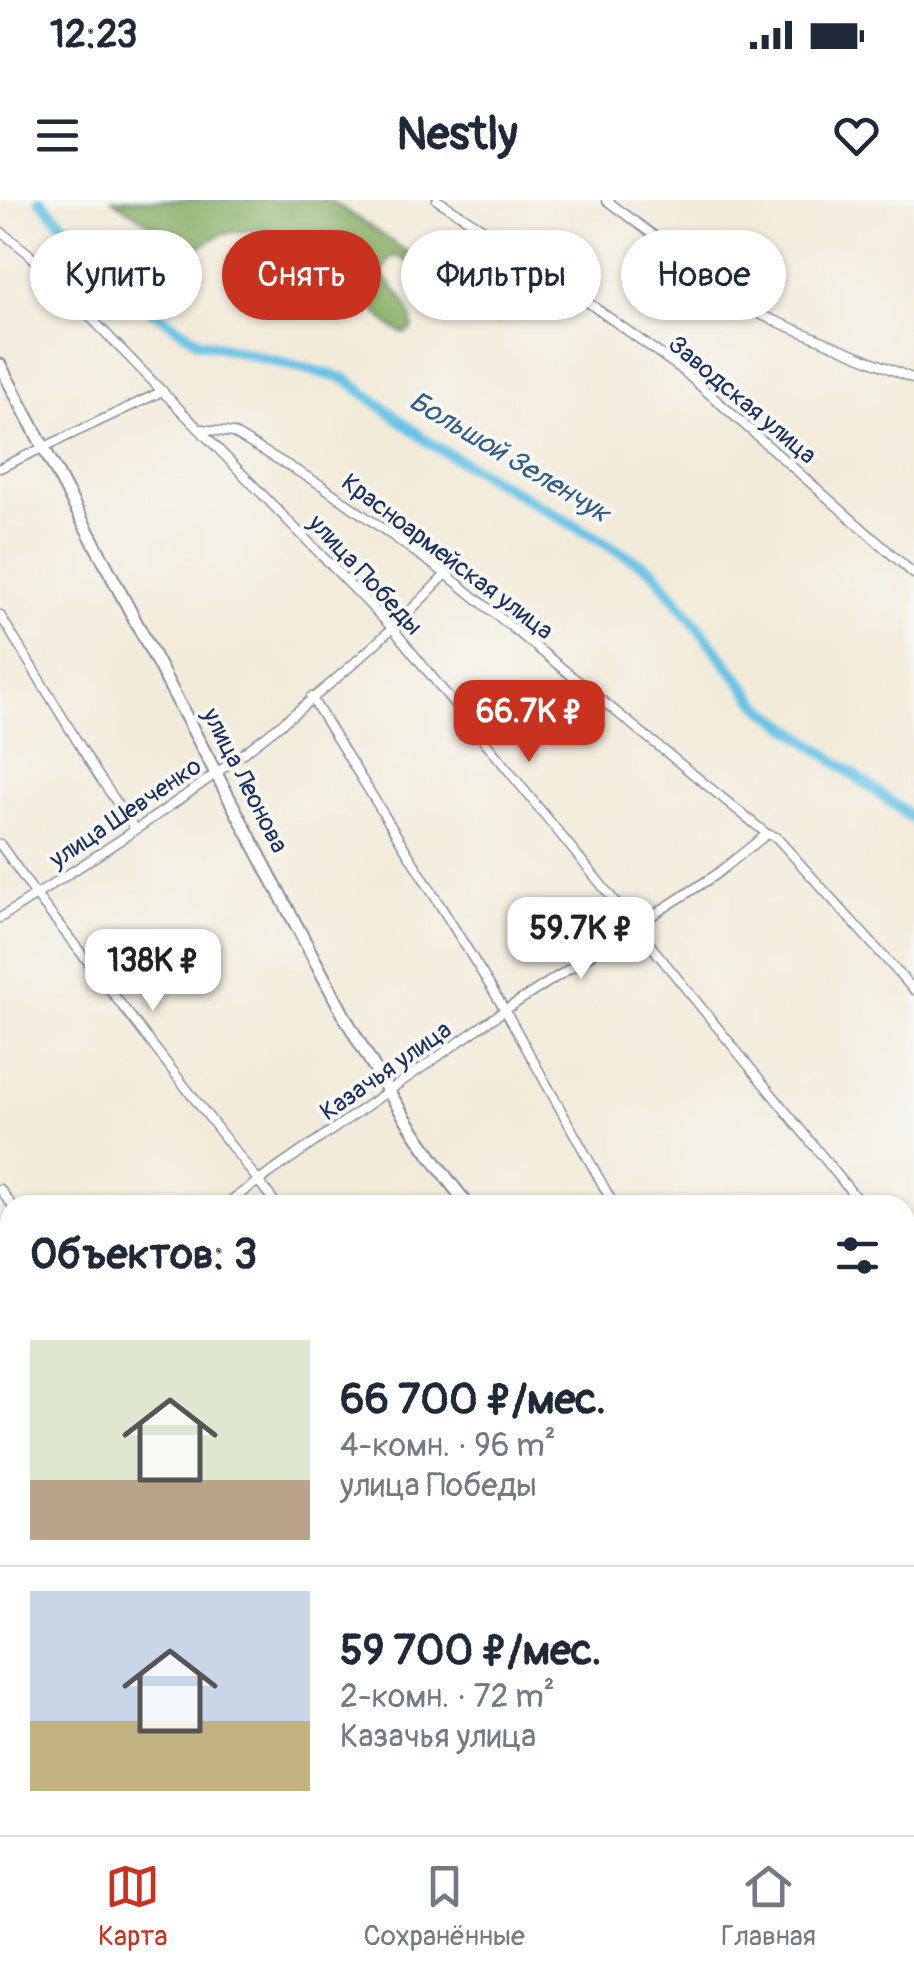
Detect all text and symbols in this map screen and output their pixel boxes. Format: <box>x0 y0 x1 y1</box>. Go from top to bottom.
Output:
text: 12:23 <box>50 11 138 59</box>
text: Nestly <box>397 107 517 163</box>
icon: menu <box>30 108 85 163</box>
icon: heart <box>829 108 884 163</box>
chip: Купить <box>30 230 202 320</box>
chip: Снять <box>222 230 381 320</box>
chip: Фильтры <box>401 230 601 320</box>
chip: Новое <box>621 230 786 320</box>
street label: Заводская улица <box>662 329 822 471</box>
water label: Большой Зеленчук <box>403 384 618 532</box>
street label: Красноармейская улица <box>335 467 559 647</box>
street label: улица Победы <box>300 507 429 642</box>
pin: 66.7K ₽ <box>437 680 621 765</box>
text: 66.7K ₽ <box>476 692 582 732</box>
street label: улица Леонова <box>194 702 294 858</box>
street label: улица Шевченко <box>43 751 208 876</box>
pin: 59.7K ₽ <box>489 897 673 982</box>
text: 59.7K ₽ <box>529 909 633 949</box>
pin: 138K ₽ <box>72 929 234 1014</box>
text: 138K ₽ <box>107 941 199 981</box>
street label: Казачья улица <box>314 1015 458 1128</box>
icon: filters <box>830 1228 885 1283</box>
text: Объектов: 3 <box>30 1229 257 1281</box>
text: 66 700 ₽/мес. <box>340 1374 606 1426</box>
icon: home <box>110 1380 230 1500</box>
text: 4-комн. · 96 m² <box>340 1426 556 1466</box>
text: улица Победы <box>340 1466 537 1506</box>
text: 59 700 ₽/мес. <box>340 1625 601 1677</box>
icon: home <box>110 1631 230 1751</box>
text: 2-комн. · 72 m² <box>340 1677 555 1717</box>
text: Казачья улица <box>340 1717 536 1757</box>
tab: Карта <box>98 1859 167 1954</box>
tab: Сохранённые <box>363 1859 525 1954</box>
tab: Главная <box>721 1859 816 1954</box>

